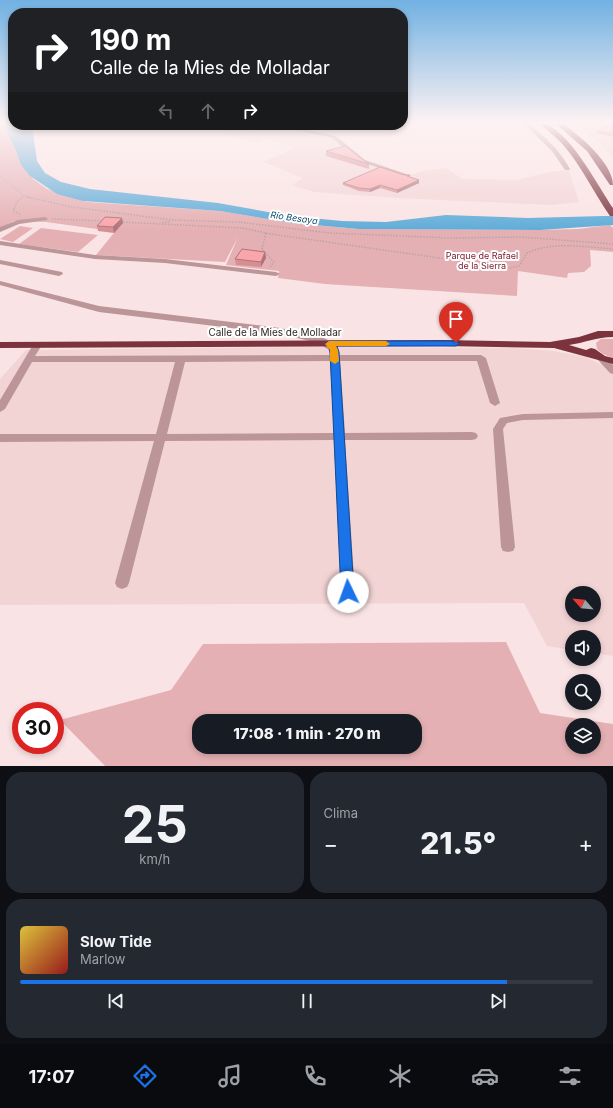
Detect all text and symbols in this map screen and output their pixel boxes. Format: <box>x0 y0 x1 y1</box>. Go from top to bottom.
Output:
text: 190 m <box>90 23 171 57</box>
icon: right <box>24 24 76 76</box>
text: Calle de la Mies de Molladar <box>90 57 330 78</box>
icon: left <box>155 100 177 122</box>
icon: ahead <box>197 100 219 122</box>
icon: right <box>239 100 261 122</box>
water label: Río Besaya <box>270 209 319 226</box>
park label: Parque de Rafael de la Sierra <box>446 250 518 271</box>
pin <box>439 302 473 343</box>
icon: arrive <box>445 308 467 330</box>
street label: Calle de la Mies de Molladar <box>208 326 342 338</box>
position arrow <box>327 571 369 613</box>
north arrow <box>565 586 601 622</box>
map controls <box>565 586 601 754</box>
button: sound <box>565 630 601 666</box>
button: search <box>565 674 601 710</box>
speed limit sign: 30 <box>12 702 64 754</box>
button: layers <box>565 718 601 754</box>
text: 17:08 · 1 min · 270 m <box>233 724 381 743</box>
text: 25 <box>122 793 188 856</box>
text: Clima <box>324 805 358 821</box>
text: 21.5° <box>420 825 496 861</box>
text: − <box>324 831 338 857</box>
text: + <box>578 831 593 857</box>
text: km/h <box>139 851 170 867</box>
text: Slow Tide <box>80 932 152 951</box>
text: Marlow <box>80 951 126 967</box>
icon: previous <box>105 990 127 1012</box>
icon: pause <box>296 990 318 1012</box>
icon: next <box>487 990 509 1012</box>
icon: directions <box>131 1062 159 1090</box>
icon: music <box>216 1062 244 1090</box>
icon: phone <box>301 1062 329 1090</box>
icon: climate <box>386 1062 414 1090</box>
icon: car <box>471 1062 499 1090</box>
icon: filters <box>556 1062 584 1090</box>
text: 17:07 <box>29 1066 74 1087</box>

